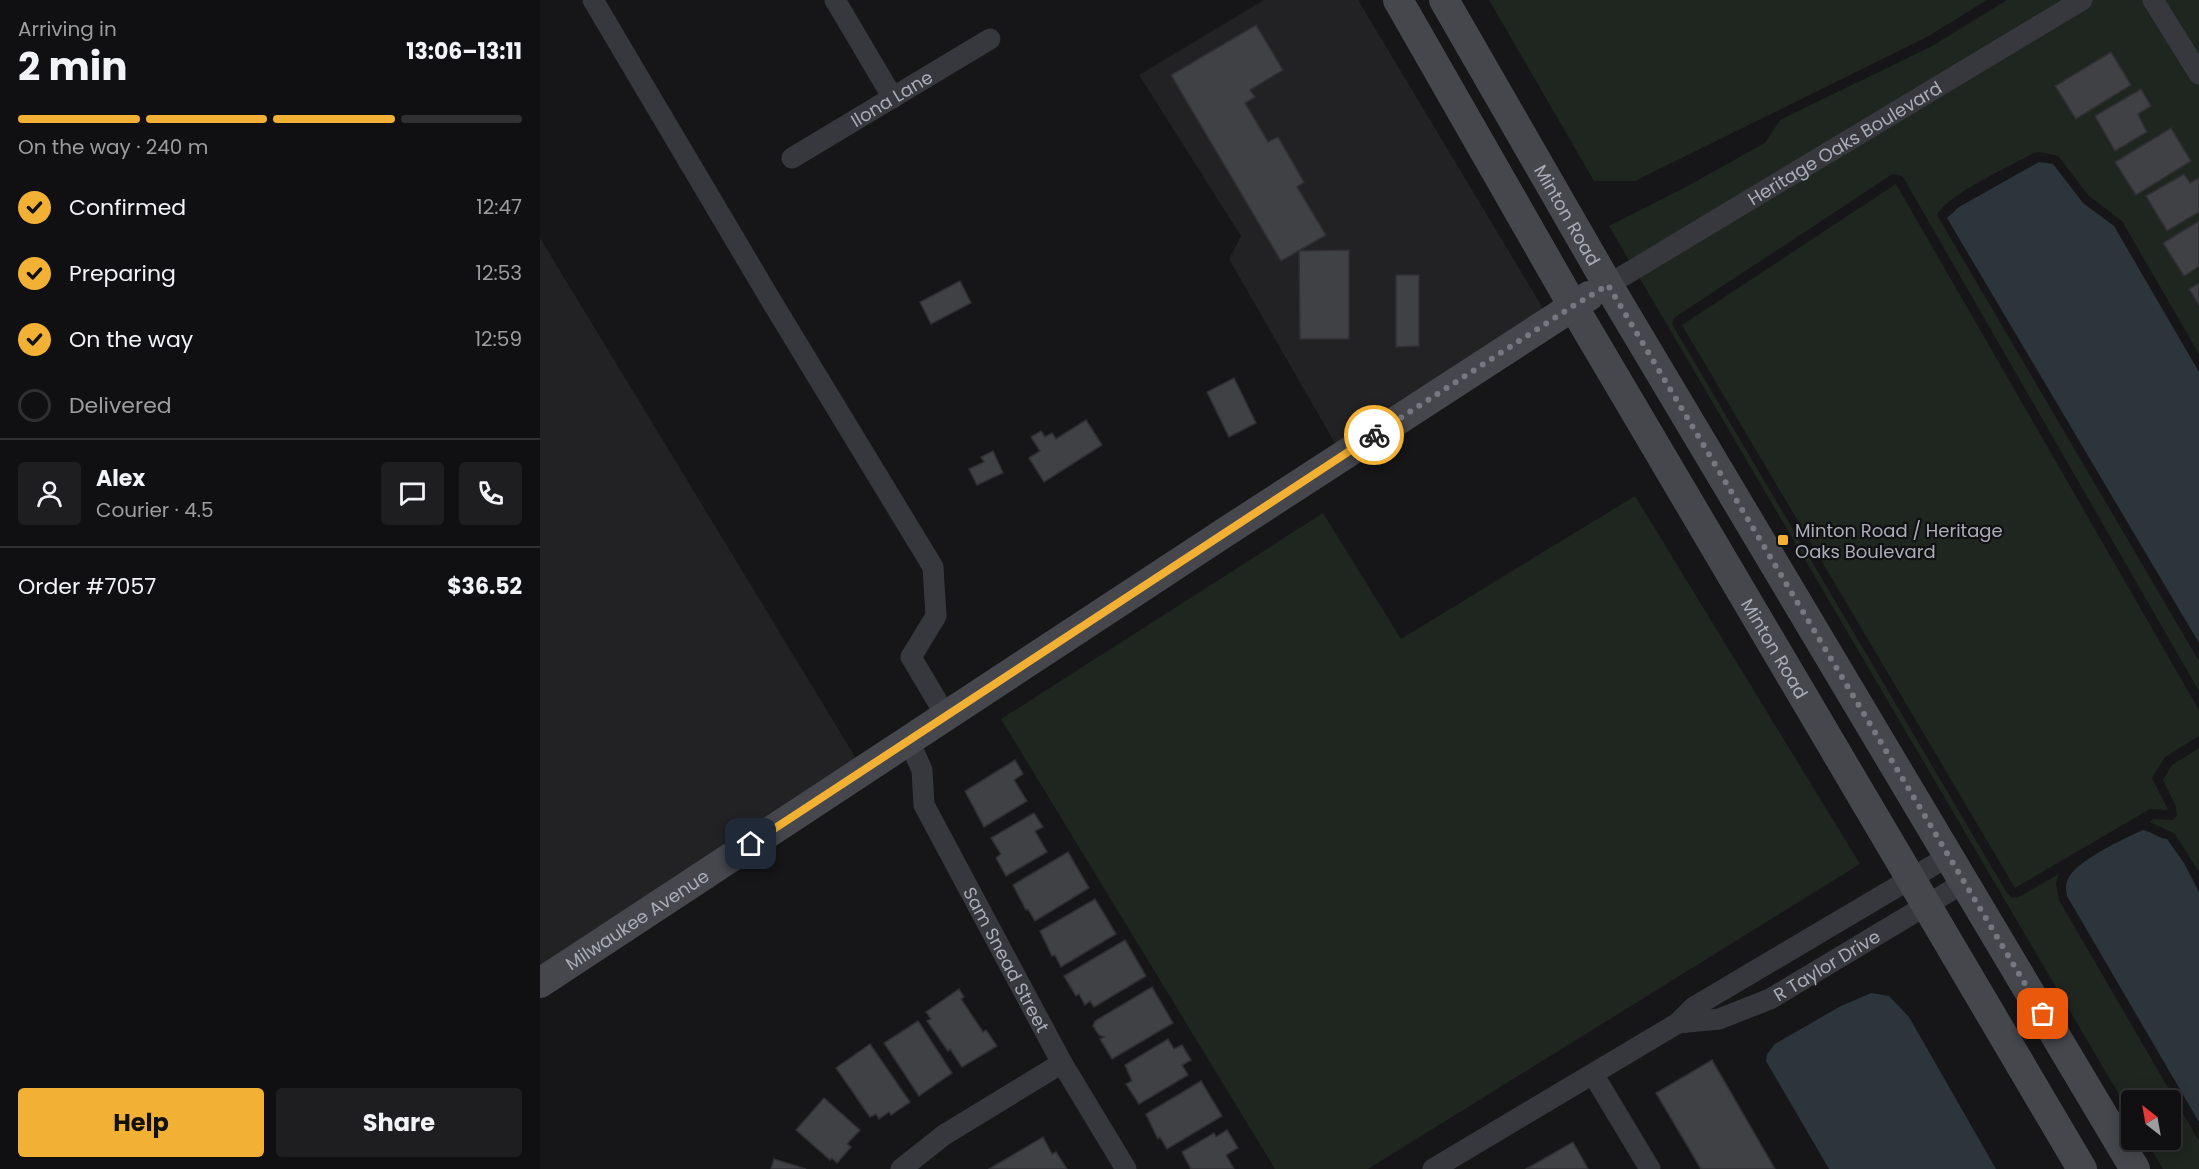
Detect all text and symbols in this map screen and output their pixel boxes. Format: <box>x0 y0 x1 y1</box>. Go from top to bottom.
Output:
text: Arriving in <box>18 15 117 43</box>
text: 13:06–13:11 <box>406 36 522 67</box>
text: 2 min <box>18 39 128 94</box>
street label: Ilona Lane <box>846 64 937 133</box>
street label: Heritage Oaks Boulevard <box>1743 75 1946 211</box>
text: On the way · 240 m <box>18 133 208 161</box>
street label: Minton Road <box>1529 160 1607 270</box>
icon: check <box>18 191 51 224</box>
text: Confirmed <box>69 192 186 223</box>
text: 12:47 <box>476 193 522 221</box>
icon: check <box>18 257 51 290</box>
text: Preparing <box>69 258 176 289</box>
text: 12:53 <box>476 259 522 287</box>
icon: check <box>18 323 51 356</box>
text: On the way <box>69 324 193 355</box>
text: 12:59 <box>475 325 522 353</box>
text: Delivered <box>69 390 172 421</box>
courier <box>1344 405 1404 465</box>
icon: bike <box>1358 419 1391 452</box>
button: person <box>18 462 81 525</box>
button: chat <box>381 462 444 525</box>
button: phone <box>459 462 522 525</box>
text: Alex <box>96 463 145 494</box>
text: Courier · 4.5 <box>96 496 214 524</box>
place label: Minton Road / Heritage Oaks Boulevard <box>1795 518 2003 564</box>
marker: Minton Road / Heritage Oaks Boulevard <box>1776 533 1790 547</box>
text: Order #7057 <box>18 571 156 602</box>
text: $36.52 <box>447 571 522 602</box>
street label: Minton Road <box>1736 593 1814 703</box>
pin <box>725 818 776 869</box>
icon: home <box>734 827 767 860</box>
street label: Milwaukee Avenue <box>560 863 714 976</box>
street label: Sam Snead Street <box>958 882 1056 1036</box>
street label: R Taylor Drive <box>1769 923 1885 1007</box>
pin <box>2017 988 2068 1039</box>
icon: bag <box>2026 997 2059 1030</box>
button: Help <box>18 1088 264 1157</box>
button: Share <box>276 1088 522 1157</box>
north arrow <box>2121 1090 2181 1150</box>
map controls <box>2121 1090 2181 1150</box>

